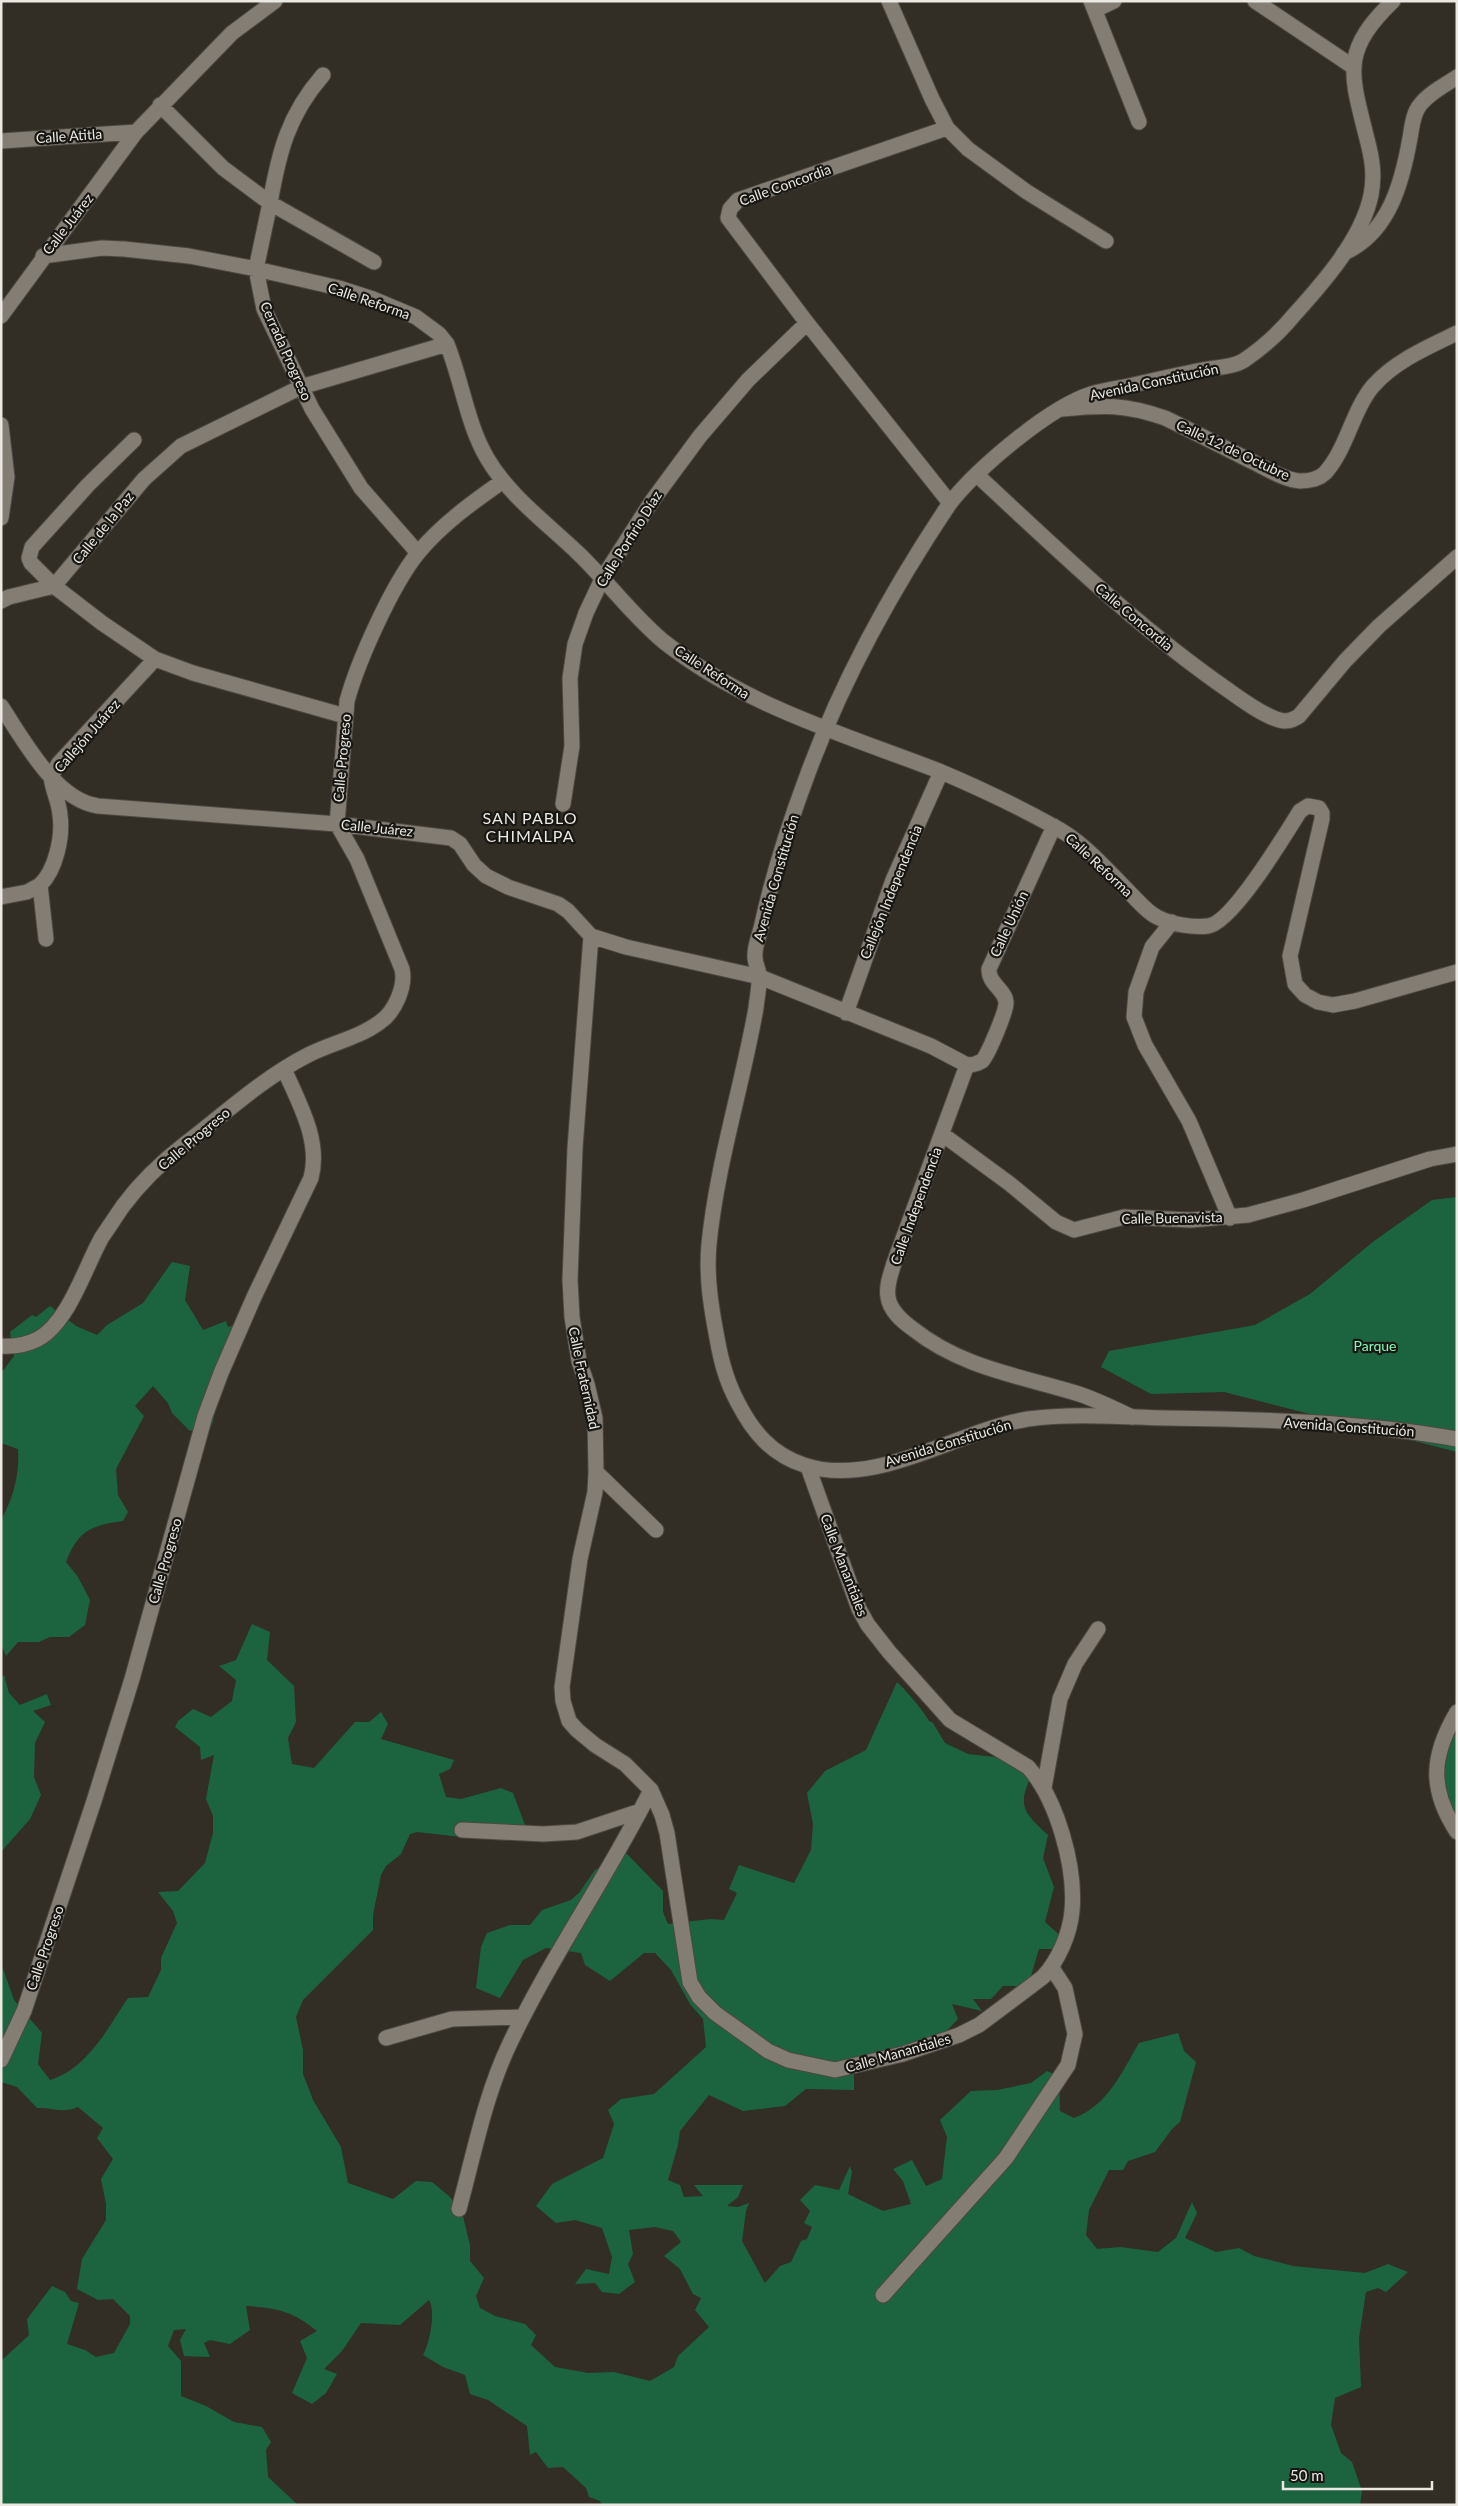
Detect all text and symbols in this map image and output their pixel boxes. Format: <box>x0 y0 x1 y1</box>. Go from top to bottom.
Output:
street label: Calle Atitla <box>35 125 103 146</box>
street label: Calle Concordia <box>737 160 833 209</box>
street label: Calle Juárez <box>39 190 97 257</box>
street label: Calle Reforma <box>326 279 412 323</box>
street label: Cerrada Progreso <box>257 299 316 403</box>
street label: Avenida Constitución <box>1088 360 1220 403</box>
street label: Calle 12 de Octubre <box>1174 416 1293 483</box>
street label: Calle de la Paz <box>68 488 137 567</box>
street label: Calle Porfirio Díaz <box>592 488 665 590</box>
street label: Calle Concordia <box>1092 579 1177 654</box>
street label: Calle Reforma <box>672 641 753 702</box>
street label: Callejón Juárez <box>50 696 123 776</box>
street label: Calle Progreso <box>329 713 354 803</box>
district label: SAN PABLO CHIMALPA <box>482 808 578 845</box>
street label: Avenida Constitución <box>749 812 802 943</box>
street label: Calle Juárez <box>340 815 414 840</box>
street label: Callejón Independencia <box>856 822 925 961</box>
street label: Calle Reforma <box>1062 829 1137 900</box>
street label: Calle Unión <box>986 888 1031 960</box>
street label: Calle Progreso <box>154 1104 233 1174</box>
street label: Calle Independencia <box>886 1145 945 1267</box>
street label: Calle Buenavista <box>1121 1208 1223 1227</box>
street label: Calle Fraternidad <box>565 1325 604 1431</box>
park label: Parque <box>1353 1337 1397 1354</box>
street label: Avenida Constitución <box>1283 1413 1415 1440</box>
street label: Avenida Constitución <box>883 1415 1013 1470</box>
street label: Calle Manantiales <box>817 1511 872 1618</box>
street label: Calle Progreso <box>144 1516 185 1606</box>
street label: Calle Progreso <box>22 1903 67 1992</box>
street label: Calle Manantiales <box>843 2029 952 2076</box>
scale bar <box>1283 2458 1432 2490</box>
text: 50 m <box>1290 2466 1324 2484</box>

